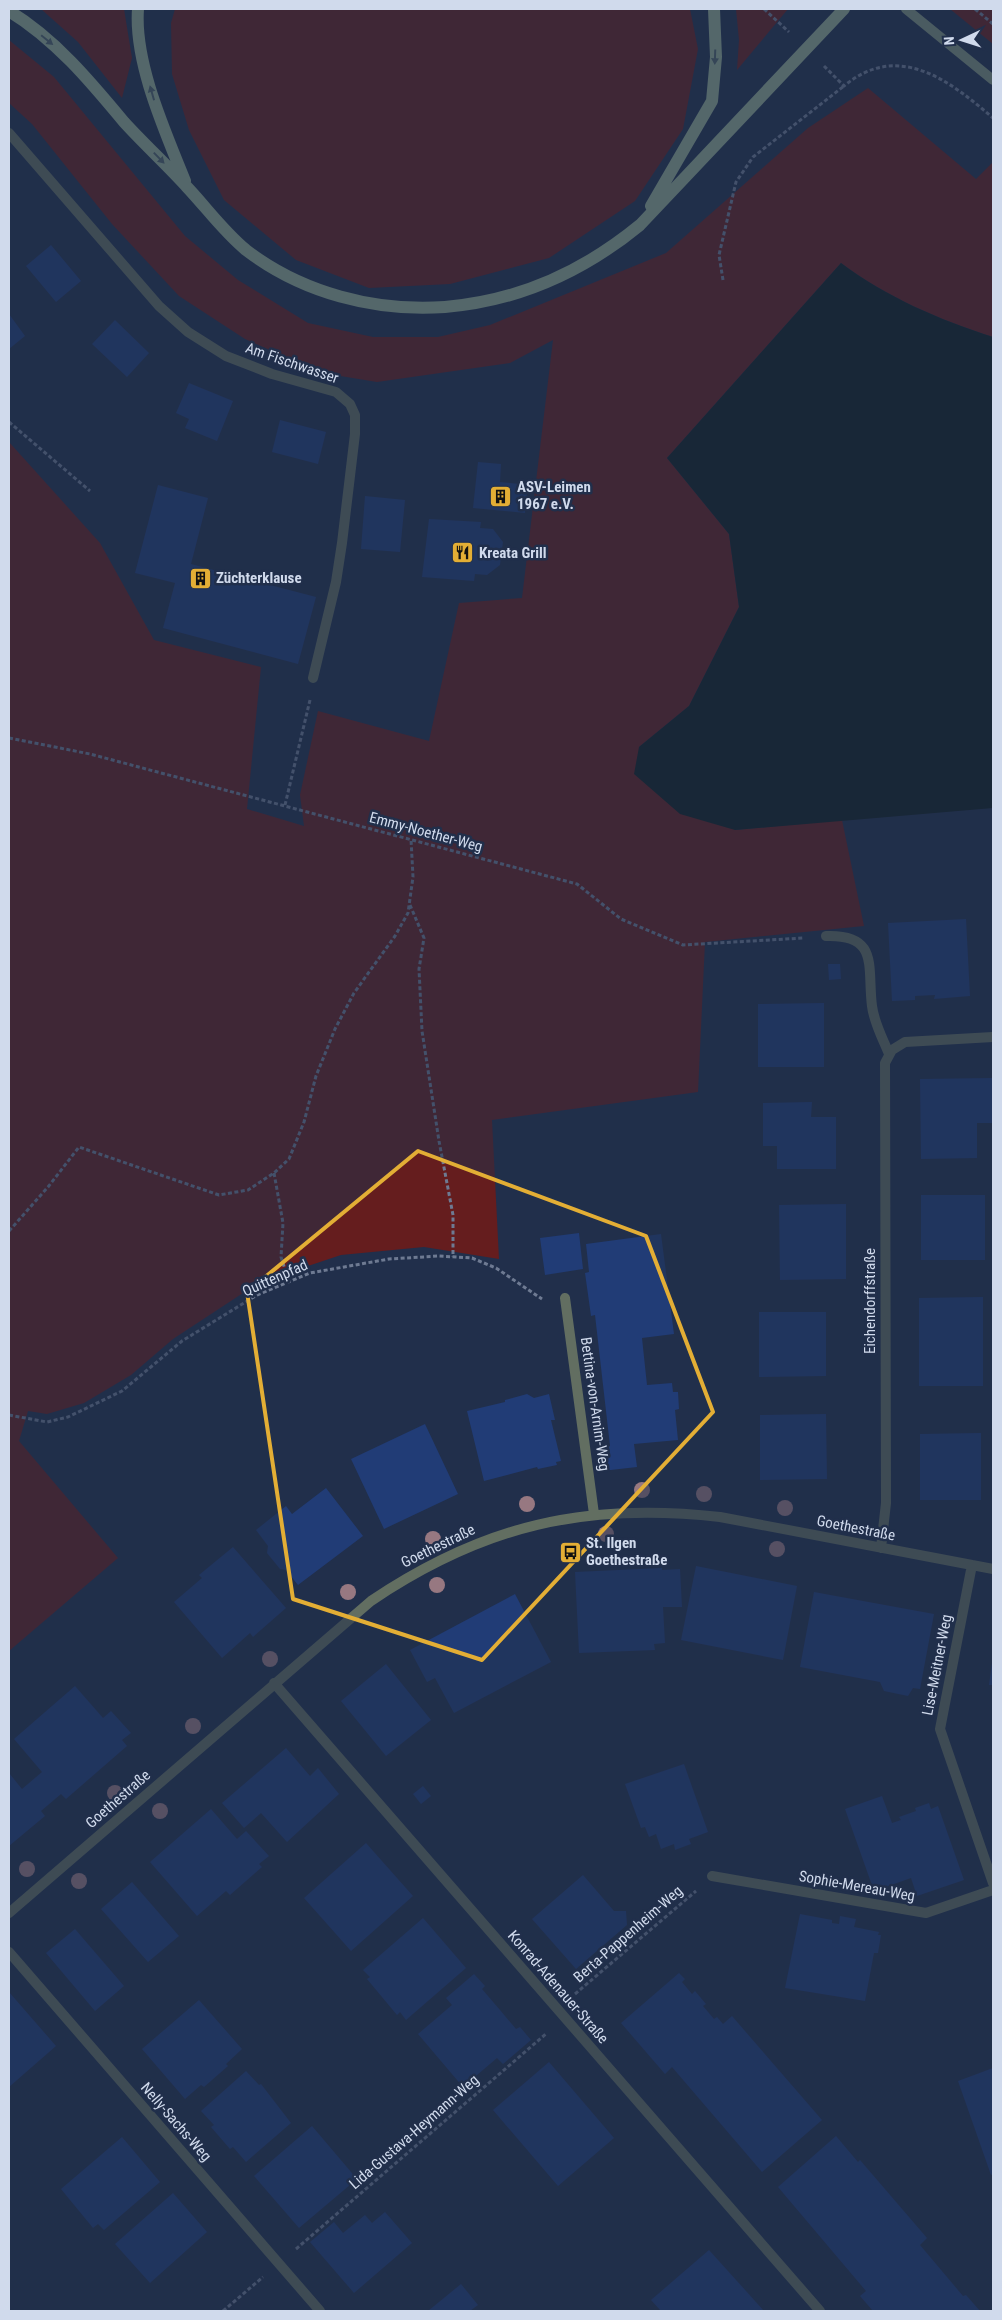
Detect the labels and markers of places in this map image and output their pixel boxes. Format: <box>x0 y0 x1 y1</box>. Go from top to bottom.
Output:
place label: ASV-Leimen 1967 e.V. <box>517 478 591 513</box>
building icon: ASV-Leimen 1967 e.V. <box>489 484 513 508</box>
restaurant icon: Kreata Grill <box>451 541 475 565</box>
place label: Kreata Grill <box>479 544 547 562</box>
building icon: Züchterklause <box>188 566 212 590</box>
place label: Züchterklause <box>216 569 302 587</box>
place label: St. Ilgen Goethestraße <box>586 1534 667 1569</box>
bus stop icon: St. Ilgen Goethestraße <box>558 1540 582 1564</box>

